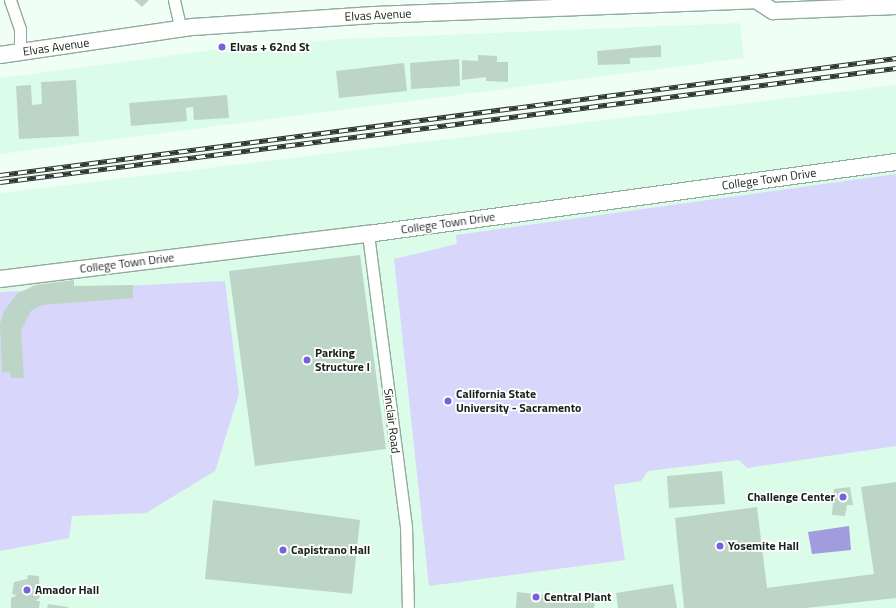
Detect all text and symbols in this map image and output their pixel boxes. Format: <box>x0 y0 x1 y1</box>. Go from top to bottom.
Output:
street label: Elvas Avenue <box>344 6 412 24</box>
street label: Elvas Avenue <box>22 35 90 59</box>
place label: Elvas + 62nd St <box>230 40 310 54</box>
marker: Elvas + 62nd St <box>217 42 227 52</box>
street label: College Town Drive <box>721 165 817 193</box>
street label: College Town Drive <box>400 209 496 237</box>
street label: College Town Drive <box>79 250 175 276</box>
place label: Parking Structure I <box>315 346 370 374</box>
marker: Parking Structure I <box>302 355 312 365</box>
place label: California State University - Sacramento <box>456 387 581 415</box>
street label: Sinclair Road <box>381 388 403 454</box>
marker: California State University - Sacramento <box>443 396 453 406</box>
place label: Challenge Center <box>747 490 835 504</box>
marker: Challenge Center <box>838 492 848 502</box>
place label: Yosemite Hall <box>728 539 799 553</box>
marker: Yosemite Hall <box>715 541 725 551</box>
place label: Capistrano Hall <box>291 543 370 557</box>
marker: Capistrano Hall <box>278 545 288 555</box>
place label: Amador Hall <box>35 583 99 597</box>
marker: Amador Hall <box>22 585 32 595</box>
place label: Central Plant <box>544 590 611 604</box>
marker: Central Plant <box>531 592 541 602</box>

